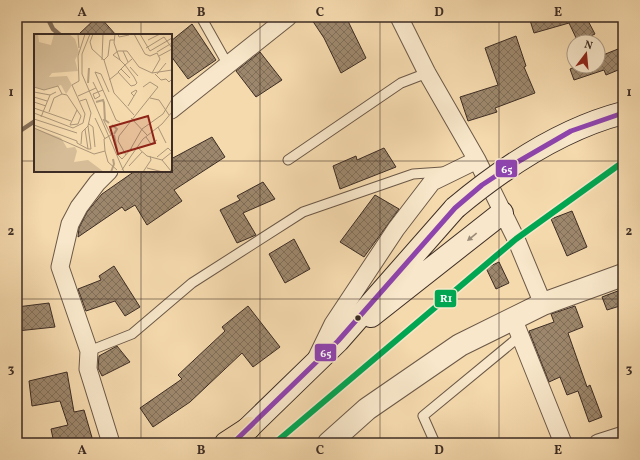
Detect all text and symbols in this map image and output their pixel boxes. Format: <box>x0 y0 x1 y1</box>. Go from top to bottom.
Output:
text: A <box>77 4 87 22</box>
text: B <box>197 4 206 22</box>
text: C <box>316 4 324 22</box>
text: D <box>434 4 444 22</box>
text: E <box>554 4 562 22</box>
inset map <box>34 34 172 172</box>
north arrow <box>566 34 606 74</box>
text: N <box>582 38 594 54</box>
text: 1 <box>8 84 14 102</box>
text: 1 <box>626 84 632 102</box>
line badge: 65 <box>495 159 518 178</box>
text: 65 <box>501 163 513 178</box>
text: 2 <box>8 223 15 241</box>
text: 2 <box>626 223 633 241</box>
one-way arrow <box>466 233 477 242</box>
line badge: R1 <box>434 289 457 308</box>
text: R1 <box>440 292 452 307</box>
unlabelled marker <box>353 313 363 323</box>
line badge: 65 <box>314 343 337 362</box>
text: 65 <box>320 347 332 362</box>
text: 3 <box>8 361 15 379</box>
text: 3 <box>626 361 633 379</box>
text: A <box>77 442 87 460</box>
text: B <box>197 442 206 460</box>
text: C <box>316 442 324 460</box>
text: D <box>434 442 444 460</box>
text: E <box>554 442 562 460</box>

